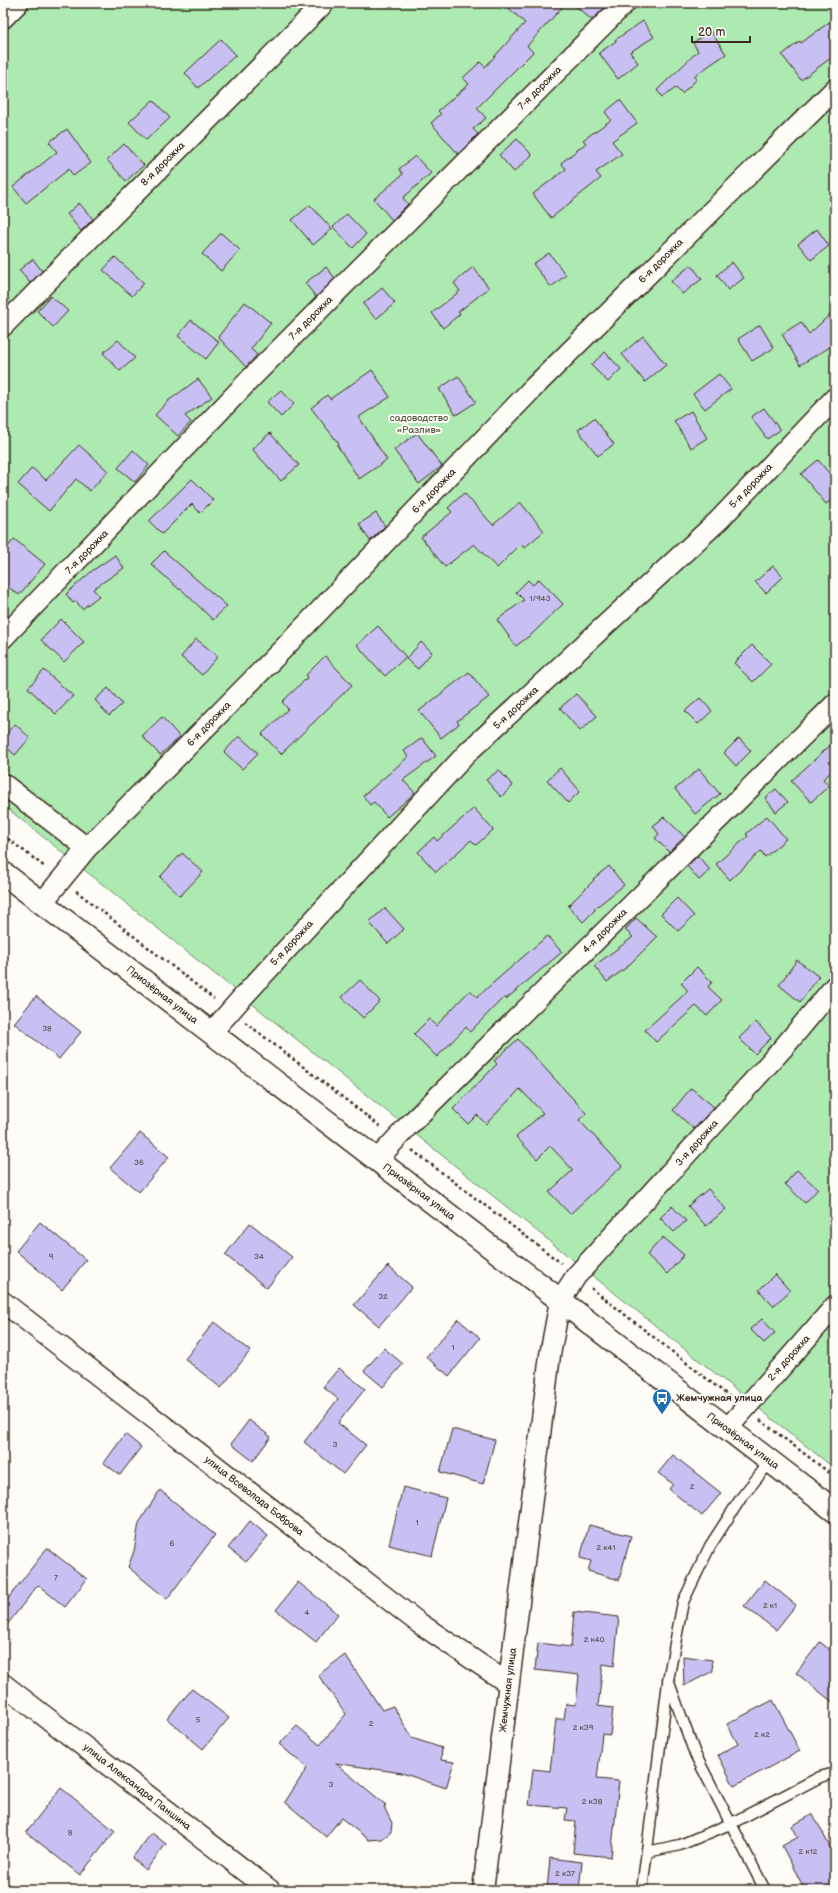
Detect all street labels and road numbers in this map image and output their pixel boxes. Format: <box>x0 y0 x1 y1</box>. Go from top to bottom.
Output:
street label: 7-я дорожка <box>516 64 564 112</box>
street label: 8-я дорожка <box>138 139 188 189</box>
street label: 6-я дорожка <box>636 236 686 286</box>
street label: 7-я дорожка <box>287 294 335 342</box>
street label: 5-я дорожка <box>727 461 775 511</box>
street label: 6-я дорожка <box>410 466 459 516</box>
street label: 7-я дорожка <box>63 527 111 577</box>
street label: 5-я дорожка <box>491 684 541 732</box>
street label: 6-я дорожка <box>185 699 234 749</box>
street label: 4-я дорожка <box>580 906 630 956</box>
street label: 5-я дорожка <box>268 918 316 968</box>
street label: Приозёрная улица <box>124 963 200 1027</box>
street label: 3-я дорожка <box>673 1117 721 1169</box>
street label: Приозёрная улица <box>381 1161 458 1223</box>
street label: 2-я дорожка <box>765 1332 813 1384</box>
street label: Приозёрная улица <box>705 1410 782 1472</box>
street label: улица Всеволода Боброва <box>202 1454 306 1538</box>
street label: Жемчужная улица <box>497 1647 519 1733</box>
street label: улица Александра Паншина <box>81 1741 193 1833</box>

